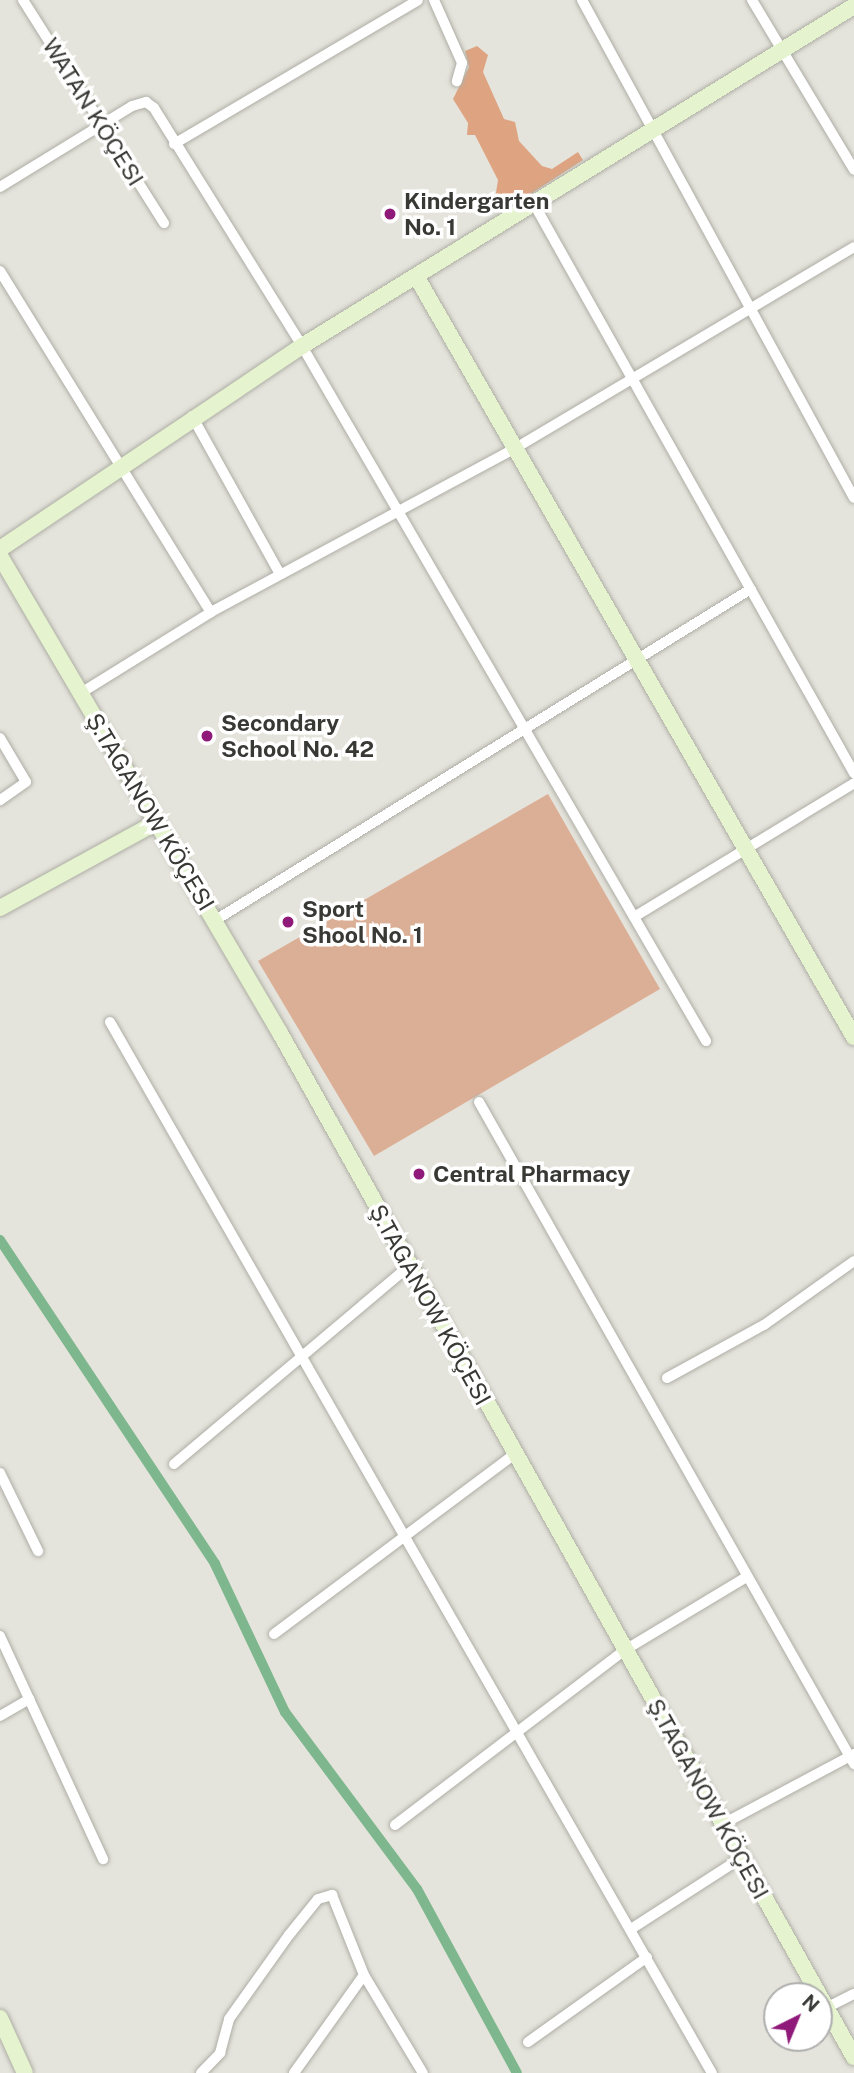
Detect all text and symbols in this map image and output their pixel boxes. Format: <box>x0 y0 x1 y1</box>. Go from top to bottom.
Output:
street label: WATAN KÖÇESI <box>37 33 149 191</box>
place label: Kindergarten No. 1 <box>404 187 549 241</box>
marker: Kindergarten No. 1 <box>382 206 398 222</box>
street label: Ş.TAGANOW KÖÇESI <box>80 708 220 916</box>
place label: Secondary School No. 42 <box>221 709 374 763</box>
marker: Secondary School No. 42 <box>199 728 215 744</box>
place label: Sport Shool No. 1 <box>302 895 423 949</box>
marker: Sport Shool No. 1 <box>280 914 296 930</box>
place label: Central Pharmacy <box>433 1160 630 1188</box>
marker: Central Pharmacy <box>411 1166 427 1182</box>
street label: Ş.TAGANOW KÖÇESI <box>363 1200 497 1410</box>
street label: Ş.TAGANOW KÖÇESI <box>641 1694 775 1904</box>
north arrow <box>763 1982 833 2052</box>
text: N <box>798 1990 824 2016</box>

